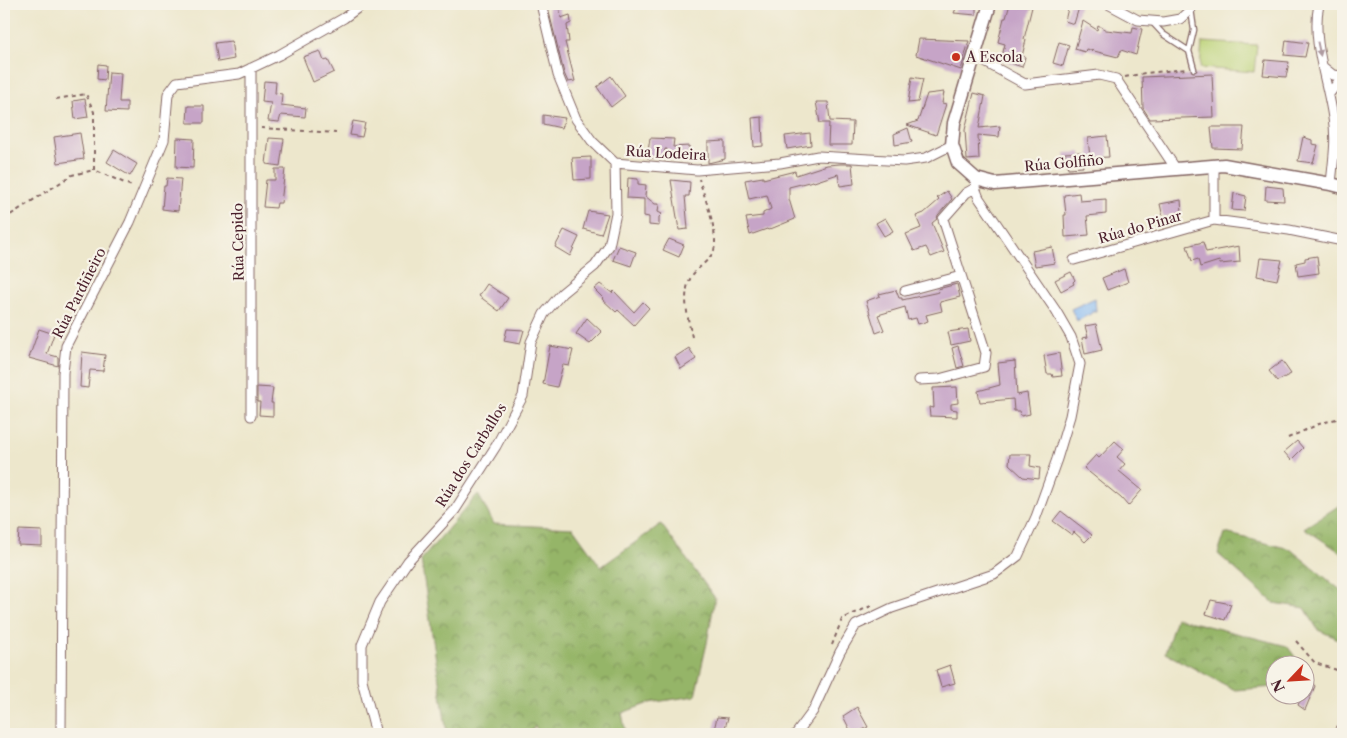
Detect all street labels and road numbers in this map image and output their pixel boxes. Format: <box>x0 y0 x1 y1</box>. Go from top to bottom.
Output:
street label: Rúa Lodeira <box>625 142 708 164</box>
street label: Rúa Golfiño <box>1024 151 1104 175</box>
street label: Rúa Cepido <box>228 203 248 281</box>
street label: Rúa do Pinar <box>1096 206 1184 248</box>
street label: Rúa Pardiñeiro <box>48 245 110 341</box>
street label: Rúa dos Carballos <box>432 400 510 510</box>

